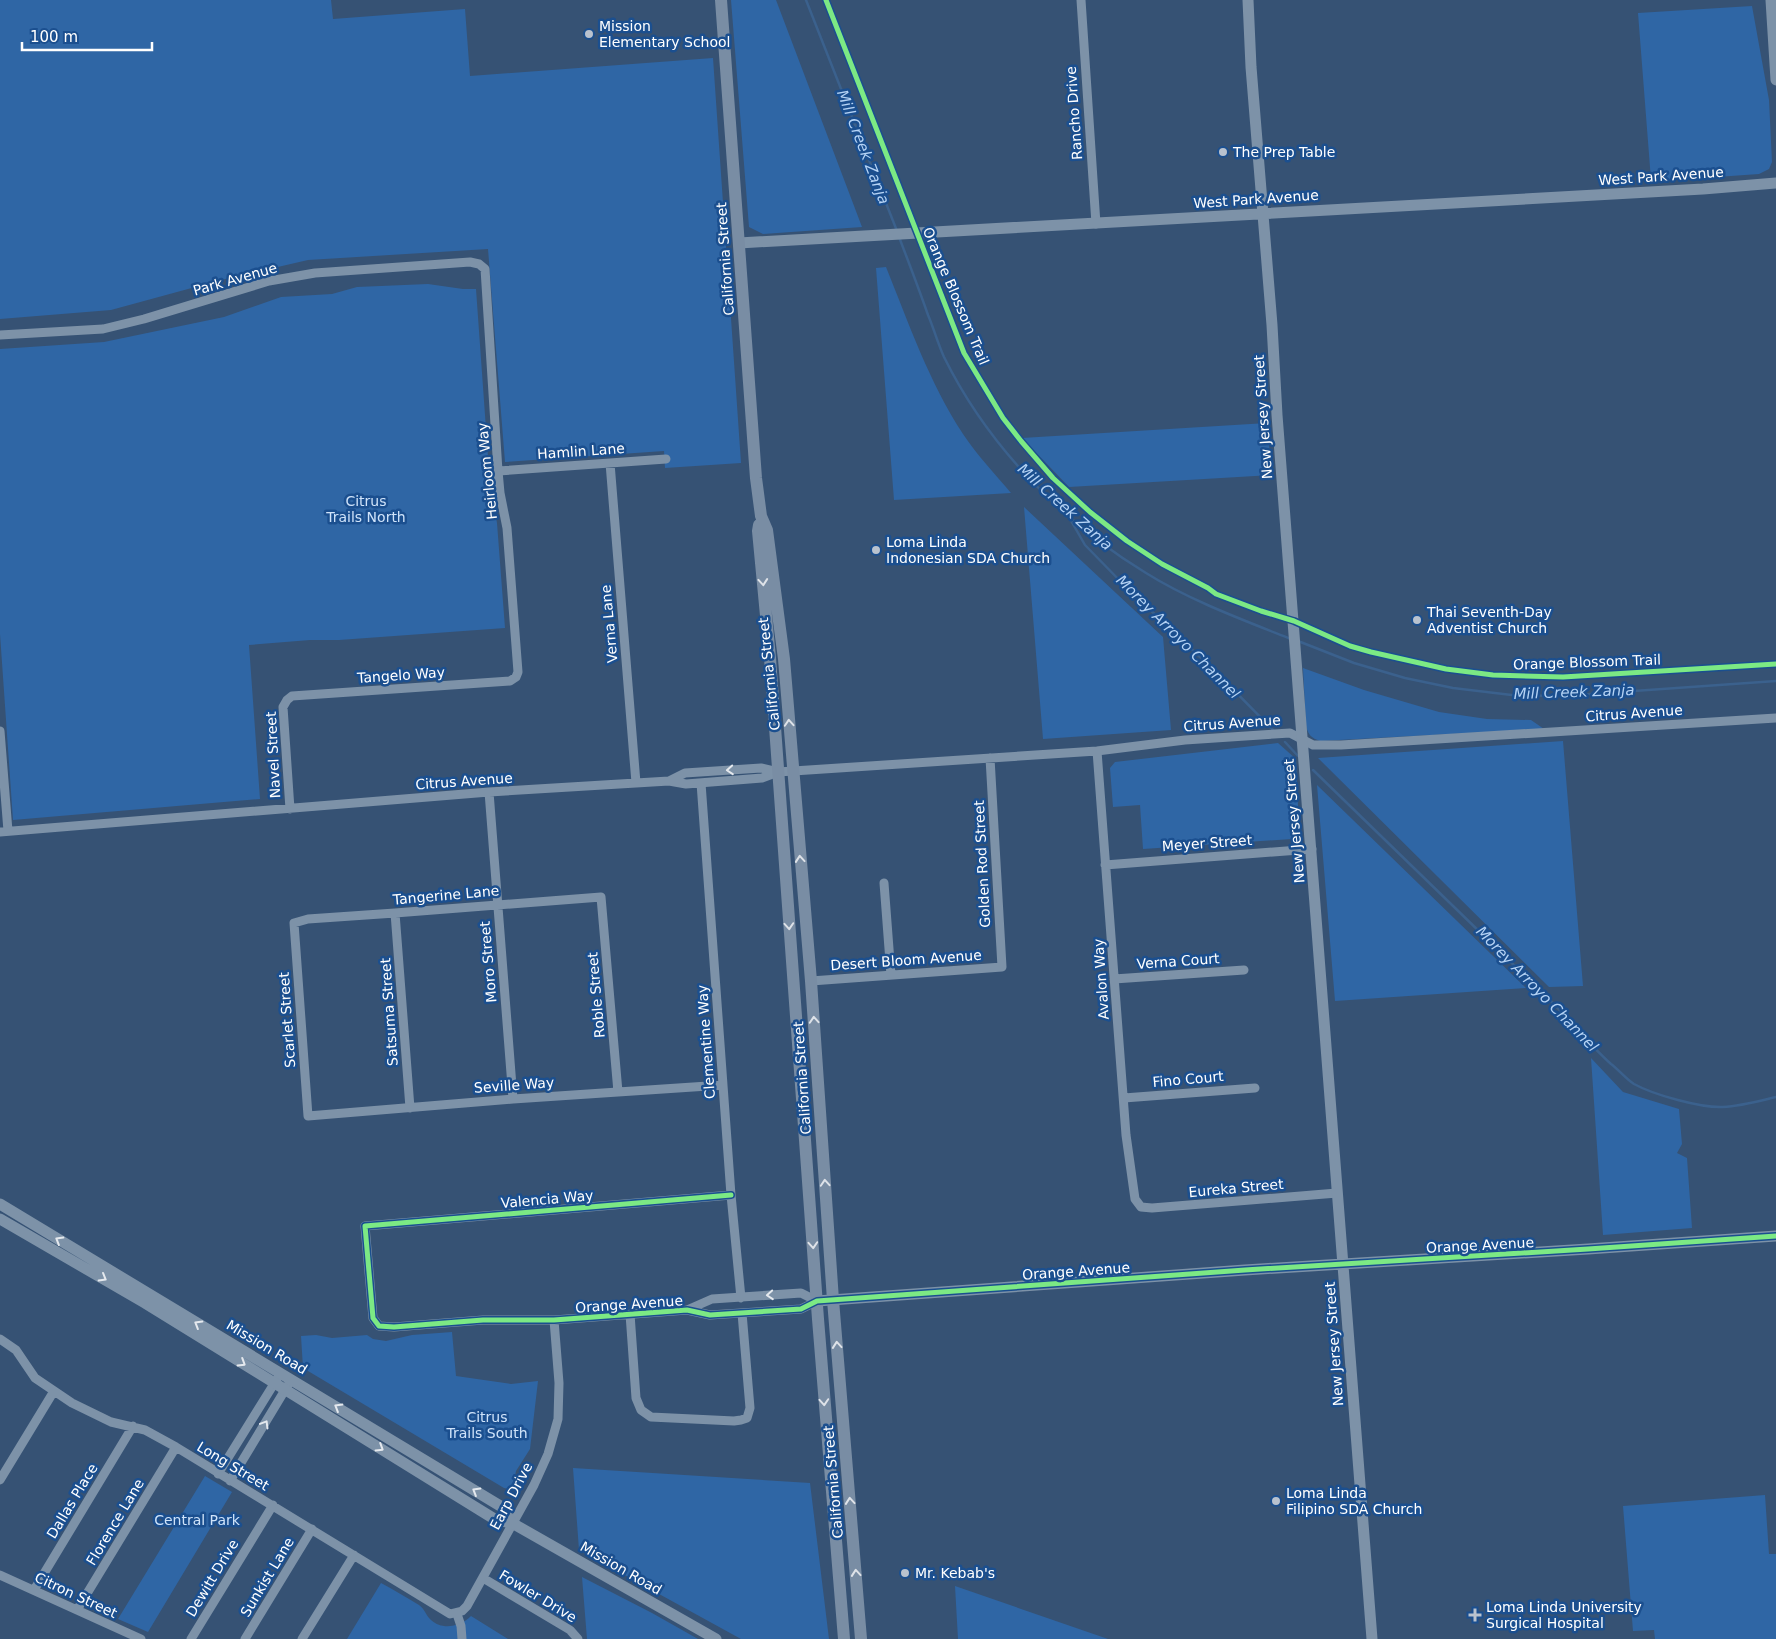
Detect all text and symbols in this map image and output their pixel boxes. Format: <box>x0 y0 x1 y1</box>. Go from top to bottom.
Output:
place label: Mission Elementary School <box>599 18 731 50</box>
scale bar <box>22 20 152 52</box>
text: 100 m <box>30 28 78 46</box>
marker: Mission Elementary School <box>583 28 595 40</box>
street label: Rancho Drive <box>1063 66 1085 160</box>
water label: Mill Creek Zanja <box>833 87 893 207</box>
place label: The Prep Table <box>1232 144 1335 160</box>
marker: The Prep Table <box>1217 146 1229 158</box>
street label: West Park Avenue <box>1598 164 1724 188</box>
street label: West Park Avenue <box>1193 187 1319 211</box>
street label: California Street <box>713 201 737 316</box>
street label: Orange Blossom Trail <box>920 225 992 367</box>
street label: Park Avenue <box>191 259 279 299</box>
street label: New Jersey Street <box>1251 354 1275 480</box>
street label: Heirloom Way <box>474 422 500 520</box>
street label: Hamlin Lane <box>537 440 625 462</box>
water label: Mill Creek Zanja <box>1014 460 1116 554</box>
park label: Citrus Trails North <box>325 493 406 525</box>
place label: Loma Linda Indonesian SDA Church <box>886 534 1050 566</box>
marker: Loma Linda Indonesian SDA Church <box>870 544 882 556</box>
water label: Morey Arroyo Channel <box>1112 571 1244 703</box>
one-way arrow <box>757 578 768 586</box>
street label: Verna Lane <box>598 584 620 664</box>
place label: Thai Seventh-Day Adventist Church <box>1426 604 1552 636</box>
marker: Thai Seventh-Day Adventist Church <box>1411 614 1423 626</box>
street label: California Street <box>755 616 783 731</box>
street label: Orange Blossom Trail <box>1513 651 1661 673</box>
street label: Tangelo Way <box>356 664 445 686</box>
water label: Mill Creek Zanja <box>1513 681 1635 703</box>
street label: Citrus Avenue <box>1585 702 1683 724</box>
street label: Navel Street <box>263 711 283 799</box>
street label: Citrus Avenue <box>1183 712 1281 734</box>
one-way arrow <box>784 718 795 726</box>
street label: New Jersey Street <box>1281 758 1307 884</box>
one-way arrow <box>726 764 734 775</box>
street label: Citrus Avenue <box>415 770 513 792</box>
street label: Golden Rod Street <box>971 799 993 928</box>
street label: Meyer Street <box>1161 832 1253 854</box>
one-way arrow <box>795 854 806 862</box>
street label: Tangerine Lane <box>391 882 500 908</box>
street label: Moro Street <box>476 920 500 1003</box>
one-way arrow <box>784 922 795 930</box>
water label: Morey Arroyo Channel <box>1472 923 1602 1056</box>
street label: Avalon Way <box>1090 938 1112 1020</box>
street label: Desert Bloom Avenue <box>830 947 982 973</box>
street label: Verna Court <box>1136 950 1220 972</box>
street label: Roble Street <box>584 951 608 1039</box>
street label: Satsuma Street <box>377 957 401 1067</box>
street label: Scarlet Street <box>276 971 298 1068</box>
street label: Clementine Way <box>694 984 718 1100</box>
one-way arrow <box>808 1016 819 1024</box>
street label: California Street <box>790 1020 814 1135</box>
street label: Fino Court <box>1152 1068 1225 1090</box>
street label: Seville Way <box>473 1074 555 1096</box>
street label: Eureka Street <box>1188 1176 1285 1200</box>
one-way arrow <box>819 1178 830 1186</box>
street label: Valencia Way <box>500 1187 594 1211</box>
street label: Orange Avenue <box>1426 1234 1534 1256</box>
one-way arrow <box>55 1236 64 1246</box>
one-way arrow <box>807 1241 818 1249</box>
street label: Orange Avenue <box>1021 1259 1131 1283</box>
one-way arrow <box>97 1272 106 1282</box>
street label: New Jersey Street <box>1322 1281 1346 1407</box>
one-way arrow <box>766 1290 774 1301</box>
street label: Orange Avenue <box>574 1292 684 1316</box>
street label: Mission Road <box>224 1317 310 1377</box>
one-way arrow <box>194 1320 203 1330</box>
one-way arrow <box>831 1340 842 1348</box>
one-way arrow <box>236 1356 245 1366</box>
one-way arrow <box>819 1398 830 1406</box>
one-way arrow <box>334 1403 343 1413</box>
park label: Citrus Trails South <box>445 1409 528 1441</box>
one-way arrow <box>258 1420 268 1429</box>
street label: California Street <box>820 1424 846 1539</box>
street label: Long Street <box>194 1438 272 1494</box>
one-way arrow <box>374 1442 383 1451</box>
street label: Earp Drive <box>487 1460 535 1532</box>
street label: Dallas Place <box>43 1461 101 1541</box>
street label: Florence Lane <box>83 1476 147 1568</box>
place label: Loma Linda Filipino SDA Church <box>1286 1485 1422 1517</box>
one-way arrow <box>473 1488 482 1498</box>
marker: Loma Linda Filipino SDA Church <box>1270 1495 1282 1507</box>
one-way arrow <box>845 1497 856 1505</box>
park label: Central Park <box>154 1512 241 1528</box>
street label: Sunkist Lane <box>237 1534 297 1620</box>
street label: Dewitt Drive <box>183 1536 241 1620</box>
street label: Mission Road <box>577 1538 665 1598</box>
place label: Mr. Kebab's <box>915 1565 995 1581</box>
street label: Fowler Drive <box>496 1567 580 1625</box>
marker: Mr. Kebab's <box>899 1567 911 1579</box>
street label: Citron Street <box>32 1569 120 1621</box>
one-way arrow <box>851 1569 862 1577</box>
place label: Loma Linda University Surgical Hospital <box>1486 1599 1642 1631</box>
marker: Loma Linda University Surgical Hospital <box>1468 1608 1482 1622</box>

